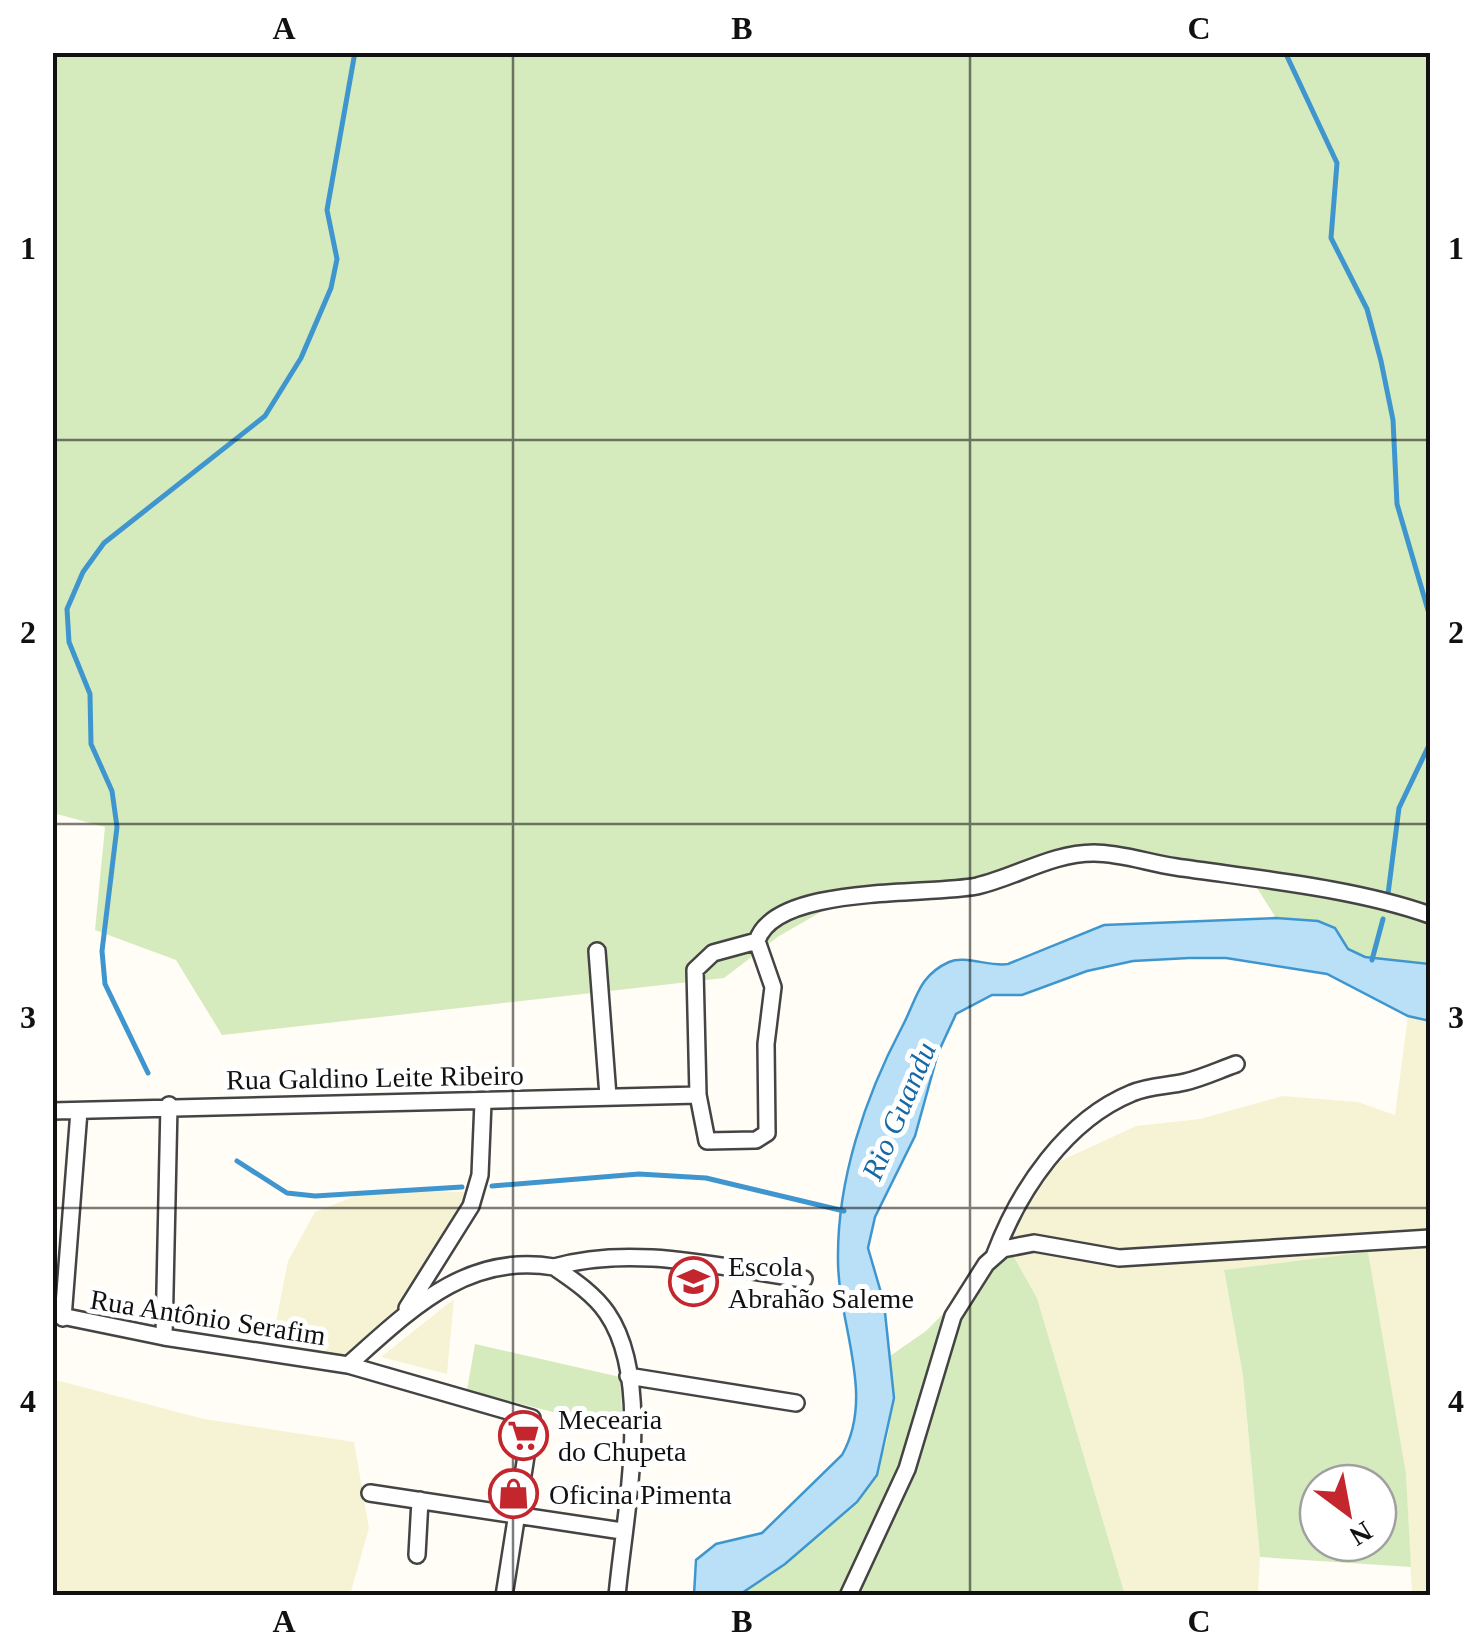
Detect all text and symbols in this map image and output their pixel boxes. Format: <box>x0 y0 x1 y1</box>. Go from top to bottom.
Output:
text: A <box>272 10 296 46</box>
text: B <box>731 10 753 46</box>
text: C <box>1187 10 1211 46</box>
text: 1 <box>20 230 36 266</box>
text: 1 <box>1448 230 1464 266</box>
text: 2 <box>20 614 36 650</box>
text: 2 <box>1448 614 1464 650</box>
text: 3 <box>20 999 36 1035</box>
text: 3 <box>1448 999 1464 1035</box>
water label: Rio Guandu <box>854 1037 942 1185</box>
street label: Rua Galdino Leite Ribeiro <box>226 1059 524 1096</box>
place label: Escola Abrahão Saleme <box>728 1251 914 1314</box>
school or university icon: Escola Abrahão Saleme <box>667 1256 719 1308</box>
street label: Rua Antônio Serafim <box>88 1284 328 1351</box>
text: 4 <box>20 1383 36 1419</box>
text: 4 <box>1448 1383 1464 1419</box>
place label: Mecearia do Chupeta <box>558 1404 687 1467</box>
supermarket icon: Mecearia do Chupeta <box>497 1409 549 1461</box>
north arrow <box>1298 1463 1398 1563</box>
shop icon: Oficina Pimenta <box>488 1468 540 1520</box>
place label: Oficina Pimenta <box>549 1479 732 1510</box>
text: N <box>1344 1515 1378 1552</box>
text: A <box>272 1603 296 1639</box>
text: B <box>731 1603 753 1639</box>
text: C <box>1187 1603 1211 1639</box>

